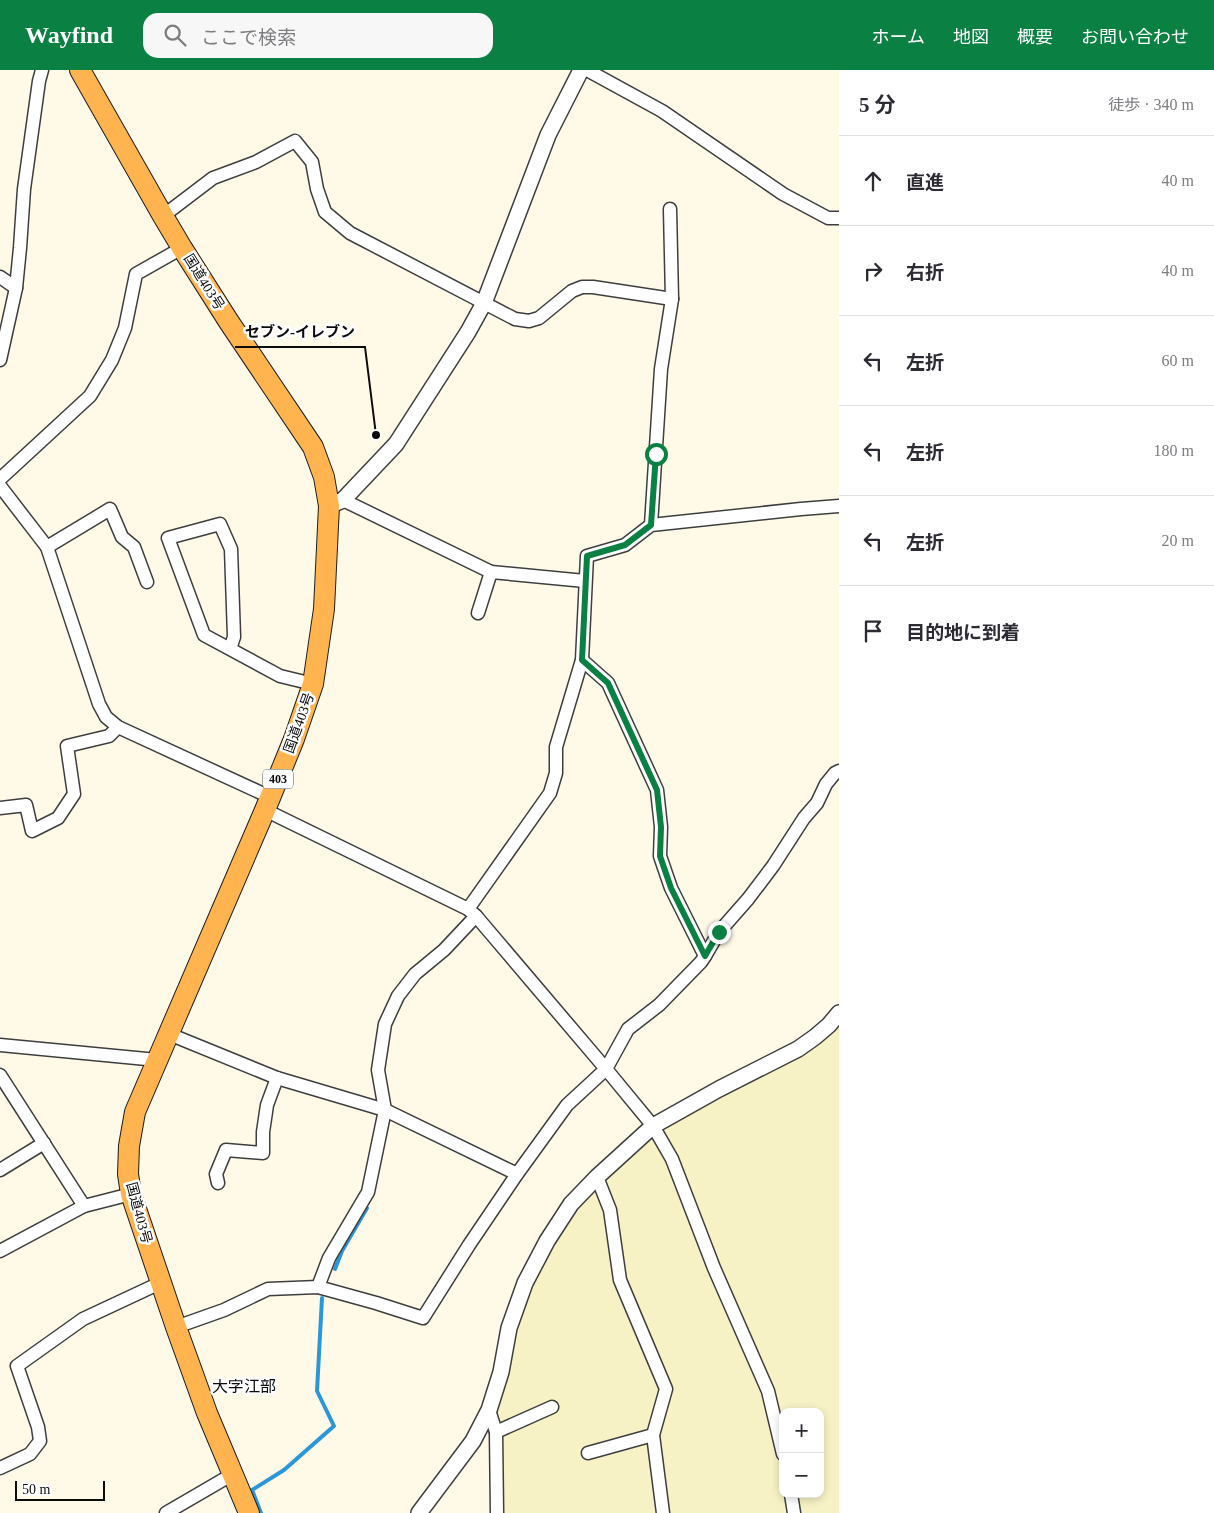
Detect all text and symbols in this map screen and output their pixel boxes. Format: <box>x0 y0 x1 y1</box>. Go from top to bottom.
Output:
search box <box>143 13 493 58</box>
icon: search <box>161 21 189 49</box>
text: Wayfind <box>25 22 113 48</box>
text: ここで検索 <box>201 27 296 48</box>
text: ホーム <box>872 27 925 47</box>
text: 地図 <box>953 27 989 47</box>
text: 概要 <box>1017 27 1053 47</box>
text: お問い合わせ <box>1081 27 1189 47</box>
text: 5 分 <box>859 93 896 117</box>
text: 徒歩 · 340 m <box>1108 96 1194 113</box>
icon: ahead <box>859 167 887 195</box>
text: 直進 <box>906 172 944 193</box>
text: 40 m <box>1162 172 1194 189</box>
street label: 国道403号 <box>181 251 227 313</box>
icon: right <box>859 257 887 285</box>
text: 右折 <box>906 262 944 283</box>
text: 40 m <box>1162 262 1194 279</box>
callout: セブン-イレブン <box>235 317 365 347</box>
text: セブン-イレブン <box>245 323 355 340</box>
icon: left <box>859 347 887 375</box>
text: 左折 <box>906 352 944 373</box>
text: 60 m <box>1162 352 1194 369</box>
icon: left <box>859 437 887 465</box>
text: 左折 <box>906 442 944 463</box>
text: 180 m <box>1154 442 1194 459</box>
route start <box>645 443 668 466</box>
icon: left <box>859 527 887 555</box>
text: 左折 <box>906 532 944 553</box>
text: 20 m <box>1162 532 1194 549</box>
icon: arrive <box>859 617 887 645</box>
text: 目的地に到着 <box>906 622 1020 643</box>
street label: 国道403号 <box>281 691 317 755</box>
road number: 403 <box>263 770 293 789</box>
route end <box>708 921 731 944</box>
street label: 国道403号 <box>124 1181 154 1245</box>
district label: 大字江部 <box>212 1378 276 1395</box>
map controls <box>779 1408 824 1498</box>
button: + <box>779 1408 824 1453</box>
button: − <box>779 1453 824 1498</box>
scale bar <box>15 1478 105 1501</box>
text: 50 m <box>22 1482 50 1497</box>

